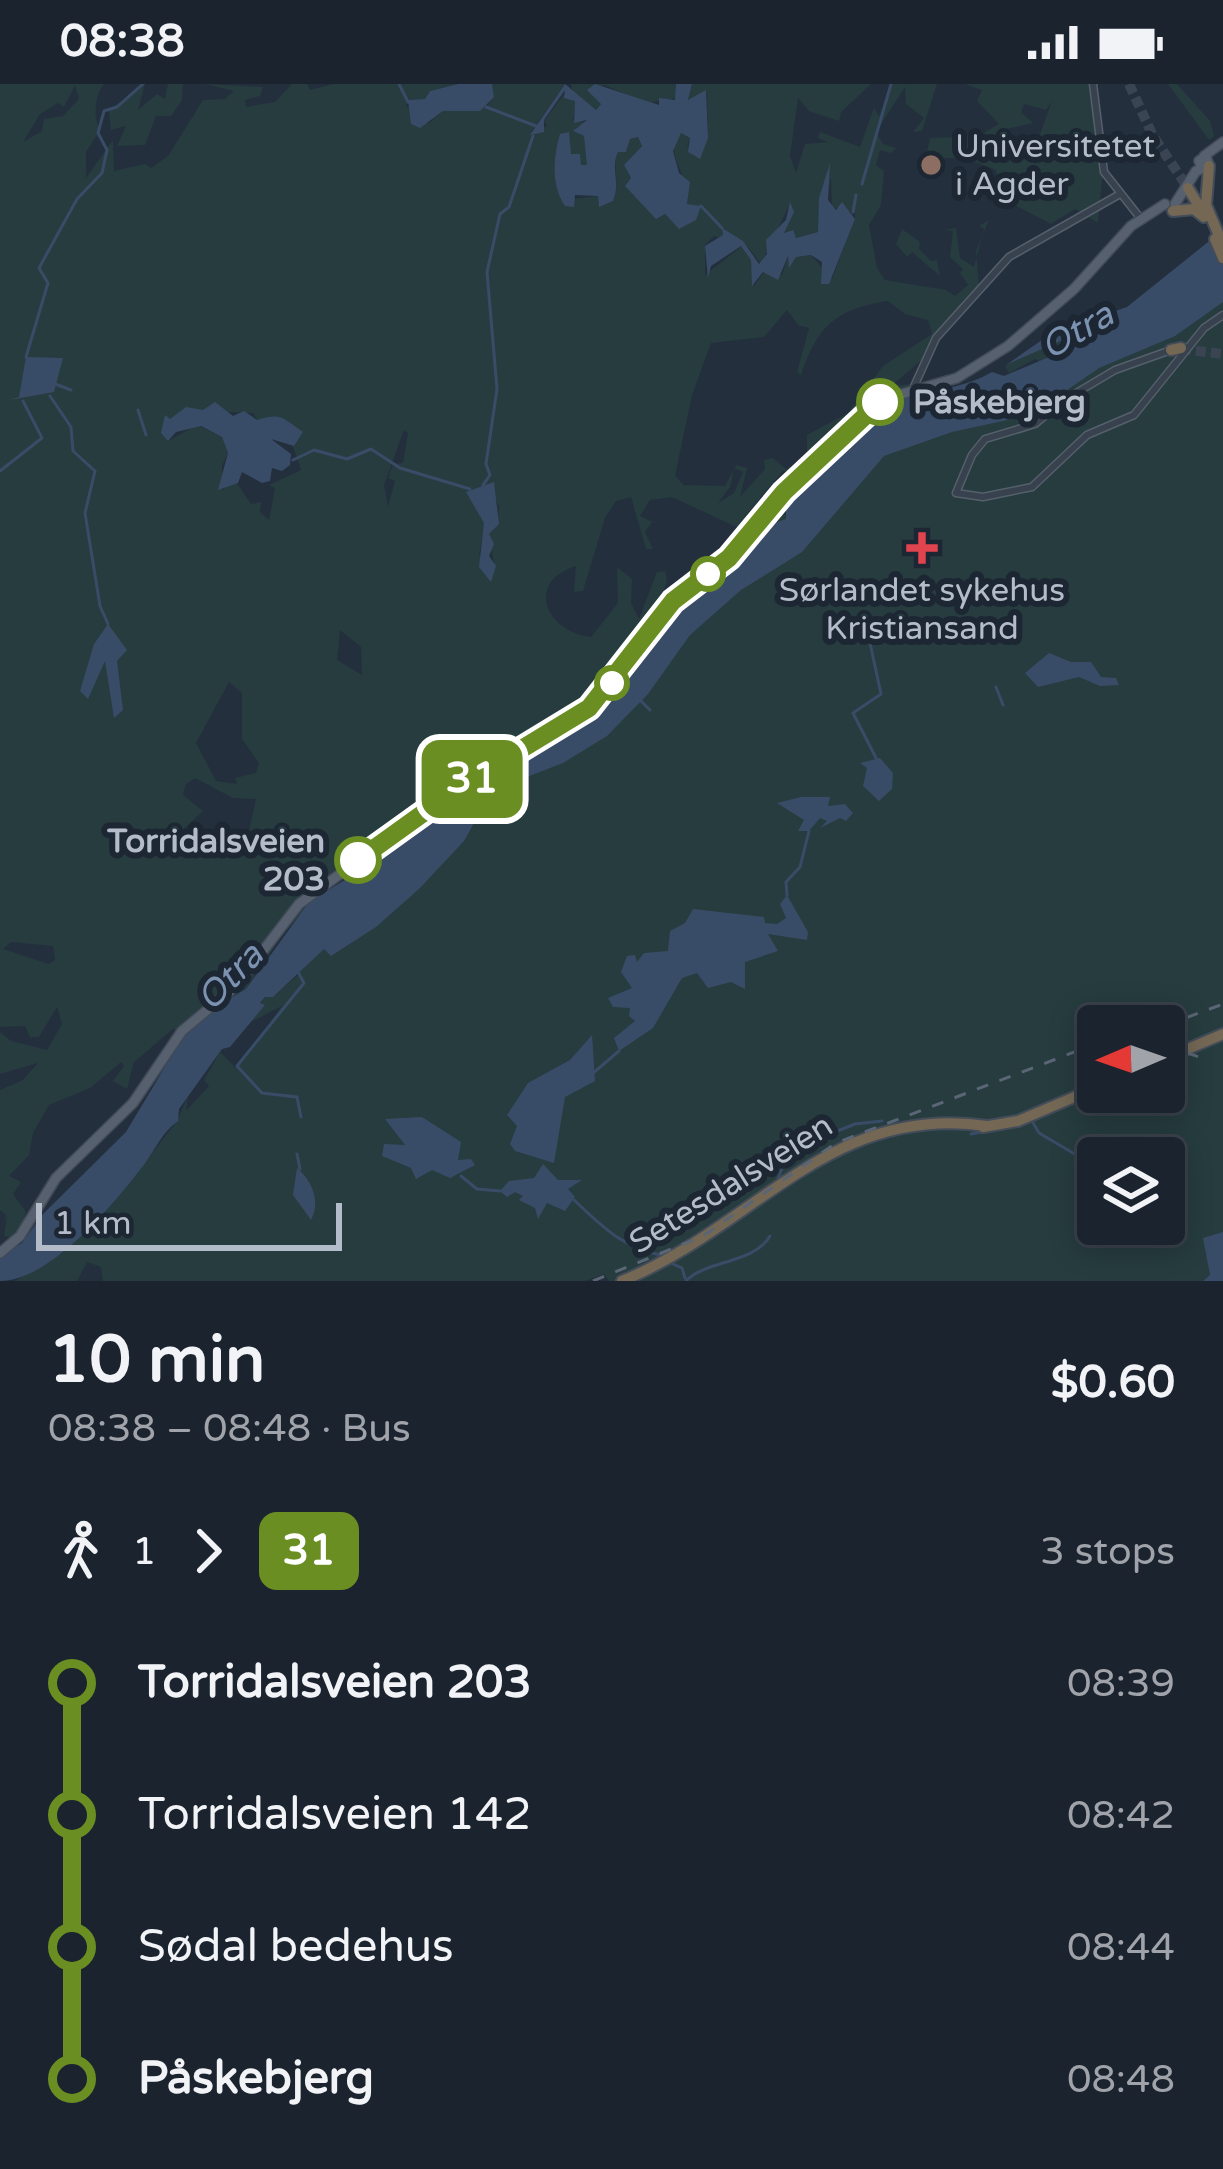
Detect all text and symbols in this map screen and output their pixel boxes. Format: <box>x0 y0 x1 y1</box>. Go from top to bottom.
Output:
text: 08:38 <box>60 15 185 69</box>
place label: Universitetet i Agder <box>955 127 1155 204</box>
marker: Universitetet i Agder <box>918 152 944 178</box>
water label: Otra <box>1033 293 1122 369</box>
marker: Påskebjerg <box>858 380 902 424</box>
place label: Påskebjerg <box>913 383 1086 422</box>
marker: Sørlandet sykehus Kristiansand <box>906 532 938 564</box>
unlabelled marker <box>692 558 724 590</box>
place label: Sørlandet sykehus Kristiansand <box>779 571 1065 648</box>
unlabelled marker <box>596 667 628 699</box>
line badge: 31 <box>418 740 526 818</box>
text: 31 <box>446 753 498 804</box>
place label: Torridalsveien 203 <box>106 822 325 899</box>
marker: Torridalsveien 203 <box>336 838 380 882</box>
water label: Otra <box>188 934 273 1020</box>
north arrow <box>1077 1005 1185 1113</box>
map controls <box>1077 1005 1185 1245</box>
street label: Setesdalsveien <box>622 1106 840 1262</box>
button: layers <box>1077 1137 1185 1245</box>
scale bar <box>36 1197 342 1250</box>
text: 1 km <box>54 1204 132 1243</box>
text: 10 min <box>48 1320 265 1400</box>
text: $0.60 <box>1051 1356 1175 1410</box>
text: 08:38 – 08:48 · Bus <box>48 1405 411 1452</box>
icon: walk <box>48 1518 114 1584</box>
icon: forward <box>175 1518 241 1584</box>
text: 31 <box>283 1525 335 1576</box>
text: 1 <box>132 1528 157 1575</box>
text: 3 stops <box>1040 1528 1175 1575</box>
text: Torridalsveien 203 <box>138 1656 531 1710</box>
text: 08:39 <box>1067 1660 1175 1707</box>
text: Torridalsveien 142 <box>138 1788 531 1842</box>
text: 08:42 <box>1067 1792 1175 1839</box>
text: Sødal bedehus <box>138 1920 454 1974</box>
text: 08:44 <box>1067 1924 1175 1971</box>
text: Påskebjerg <box>138 2052 374 2106</box>
text: 08:48 <box>1067 2056 1175 2103</box>

